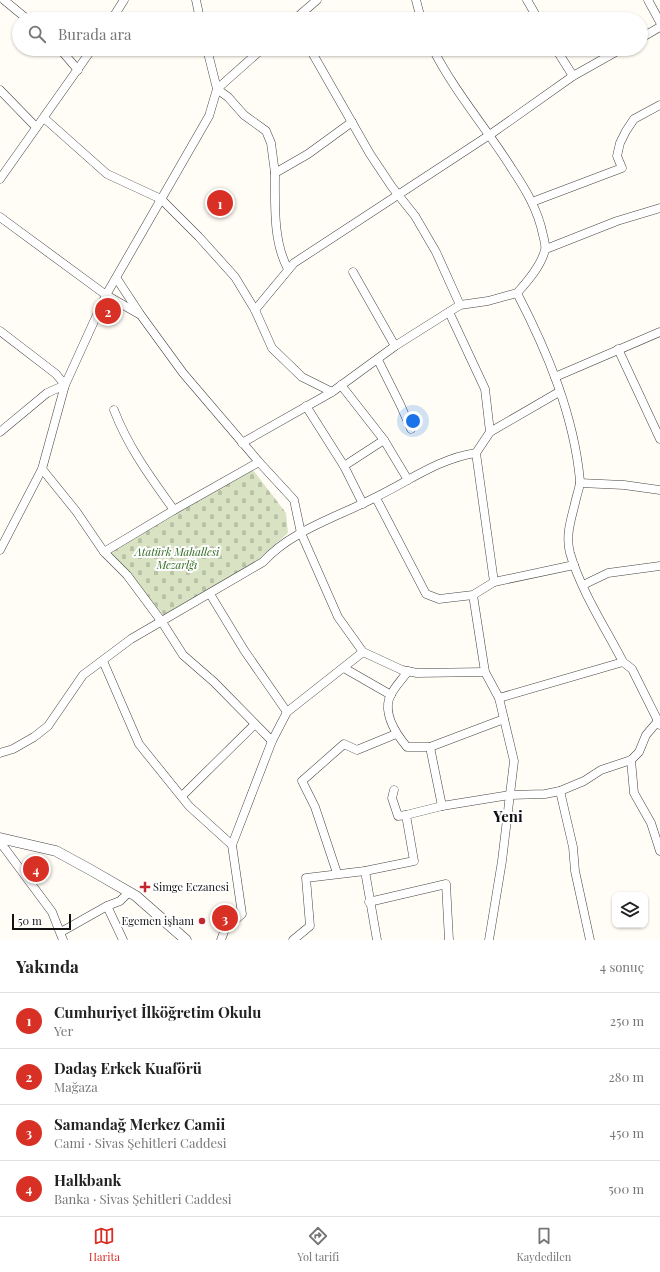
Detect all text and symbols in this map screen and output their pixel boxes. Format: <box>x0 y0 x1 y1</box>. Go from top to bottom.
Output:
search box <box>12 12 648 56</box>
icon: search <box>26 23 48 45</box>
text: Burada ara <box>58 24 132 44</box>
pin: 1 <box>207 188 233 218</box>
pin: 2 <box>95 296 121 326</box>
your location <box>403 411 423 431</box>
park label: Atatürk Mahallesi Mezarlğı <box>134 544 220 572</box>
district label: Yeni <box>492 806 523 826</box>
pin: 4 <box>23 854 49 884</box>
place label: Simge Eczanesi <box>153 879 229 894</box>
marker: Simge Eczanesi <box>140 882 150 892</box>
map controls <box>612 892 648 928</box>
button: layers <box>612 892 648 928</box>
pin: 3 <box>212 903 238 933</box>
scale bar <box>12 912 71 931</box>
text: 50 m <box>18 913 42 928</box>
place label: Egemen işhanı <box>122 913 194 928</box>
marker: Egemen işhanı <box>197 916 207 926</box>
text: Yakında <box>16 955 79 977</box>
text: 4 sonuç <box>600 958 644 975</box>
text: Cumhuriyet İlköğretim Okulu <box>54 1002 261 1022</box>
text: 1 <box>27 1012 31 1029</box>
text: 250 m <box>610 1012 644 1029</box>
text: Yer <box>54 1022 73 1039</box>
text: Dadaş Erkek Kuaförü <box>54 1058 202 1078</box>
text: 2 <box>26 1068 32 1085</box>
text: 280 m <box>608 1068 644 1085</box>
text: Mağaza <box>54 1078 98 1095</box>
text: Samandağ Merkez Camii <box>54 1114 225 1134</box>
text: 3 <box>26 1124 32 1141</box>
text: 450 m <box>610 1124 644 1141</box>
text: Cami · Sivas Şehitleri Caddesi <box>54 1134 227 1151</box>
text: Halkbank <box>54 1170 121 1190</box>
text: 4 <box>26 1180 32 1197</box>
text: 500 m <box>608 1180 644 1197</box>
text: Banka · Sivas Şehitleri Caddesi <box>54 1190 232 1207</box>
tab: Harita <box>89 1225 120 1264</box>
tab: Yol tarifi <box>297 1225 339 1264</box>
tab: Kaydedilen <box>516 1225 571 1264</box>

